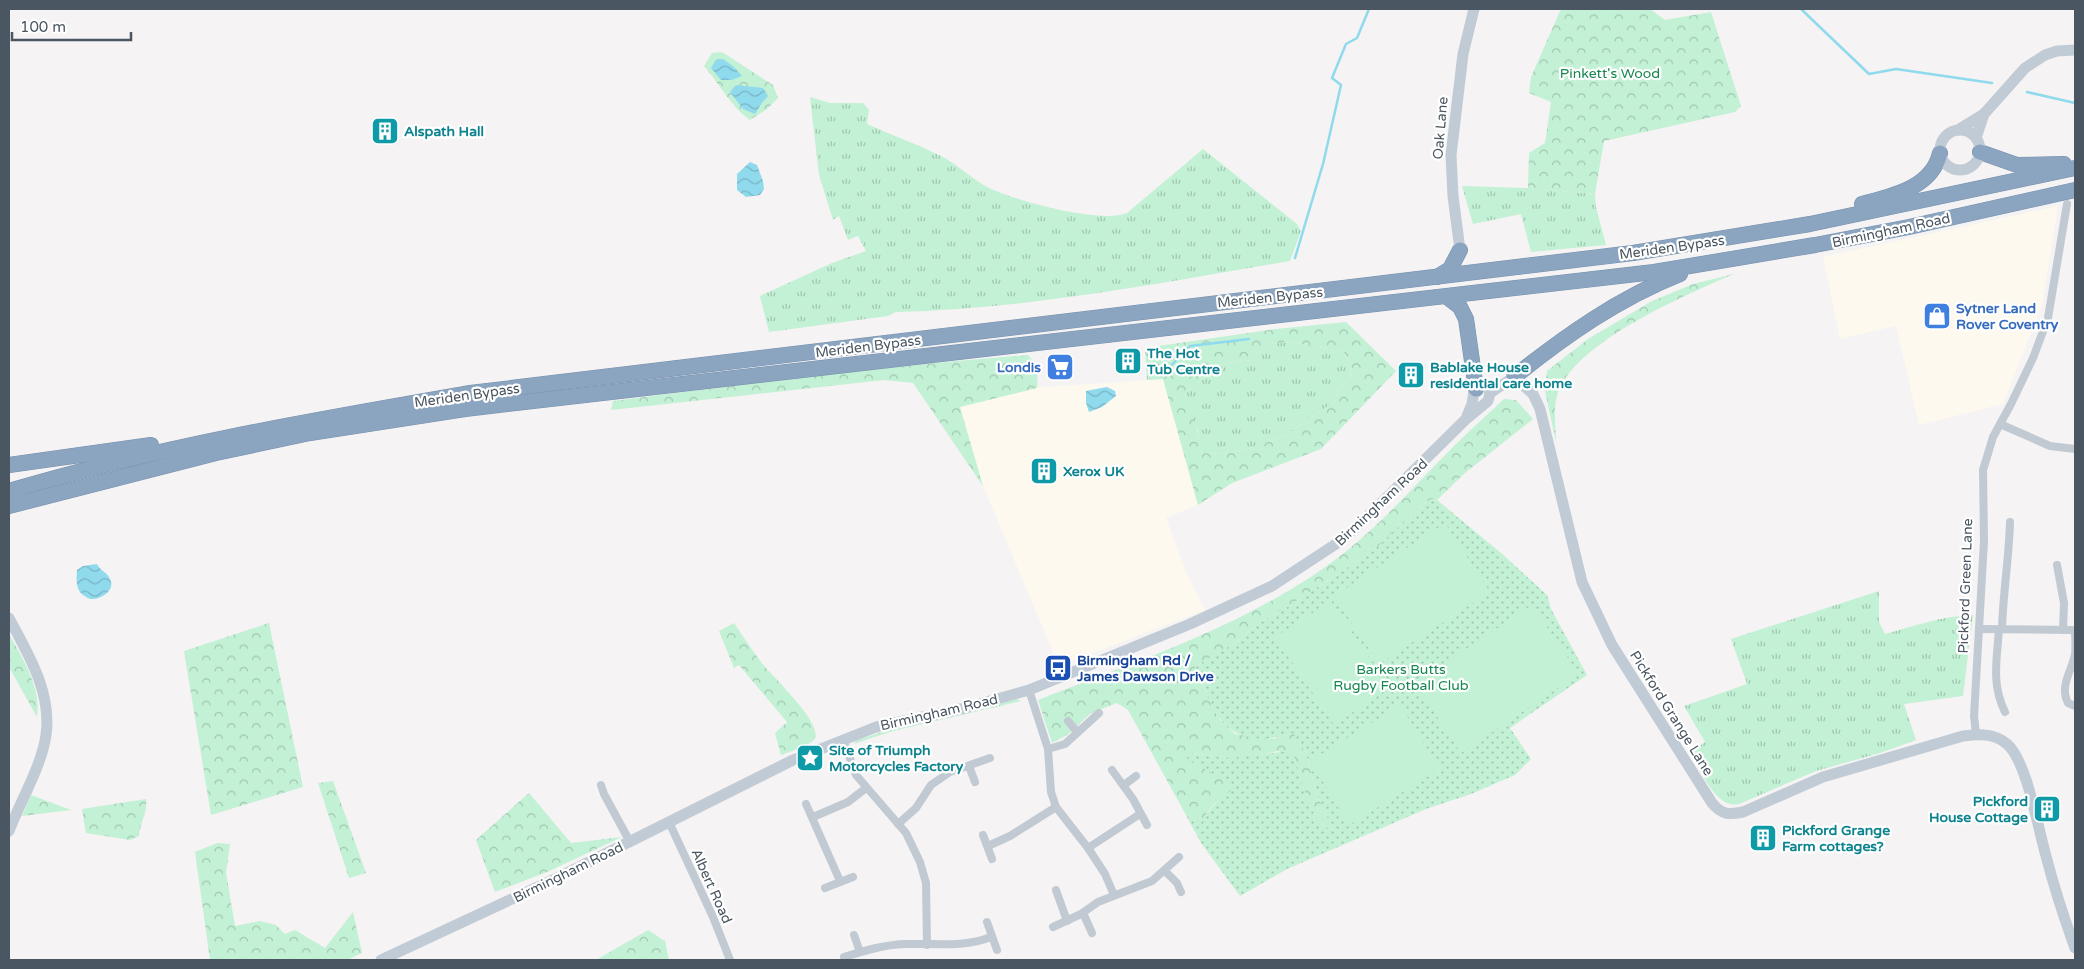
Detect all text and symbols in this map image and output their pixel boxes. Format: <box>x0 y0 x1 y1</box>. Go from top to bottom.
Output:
scale bar <box>12 10 131 42</box>
text: 100 m <box>20 18 66 36</box>
park label: Pinkett's Wood <box>1560 65 1660 82</box>
street label: Oak Lane <box>1429 96 1452 160</box>
building icon: Alspath Hall <box>370 116 400 146</box>
place label: Alspath Hall <box>404 123 484 140</box>
street label: Birmingham Road <box>1831 210 1952 251</box>
street label: Meriden Bypass <box>1618 232 1726 263</box>
street label: Meriden Bypass <box>1216 283 1324 312</box>
place label: Sytner Land Rover Coventry <box>1956 300 2059 333</box>
shop icon: Sytner Land Rover Coventry <box>1922 301 1952 331</box>
street label: Meriden Bypass <box>814 332 922 361</box>
place label: The Hot Tub Centre <box>1146 345 1220 378</box>
building icon: The Hot Tub Centre <box>1113 346 1143 376</box>
supermarket icon: Londis <box>1045 352 1075 382</box>
place label: Londis <box>997 359 1041 376</box>
place label: Bablake House residential care home <box>1430 359 1572 392</box>
building icon: Bablake House residential care home <box>1396 360 1426 390</box>
street label: Meriden Bypass <box>413 380 521 411</box>
street label: Birmingham Road <box>1332 455 1431 550</box>
building icon: Xerox UK <box>1029 456 1059 486</box>
place label: Xerox UK <box>1063 463 1125 480</box>
street label: Pickford Green Lane <box>1955 518 1976 654</box>
street label: Pickford Grange Lane <box>1626 648 1717 779</box>
place label: Birmingham Rd / James Dawson Drive <box>1076 652 1214 685</box>
bus stop icon: Birmingham Rd / James Dawson Drive <box>1043 653 1073 683</box>
park label: Barkers Butts Rugby Football Club <box>1333 661 1469 694</box>
street label: Birmingham Road <box>879 691 1000 734</box>
place label: Site of Triumph Motorcycles Factory <box>829 742 964 775</box>
place icon: Site of Triumph Motorcycles Factory <box>795 743 825 773</box>
place label: Pickford House Cottage <box>1929 793 2028 826</box>
building icon: Pickford House Cottage <box>2032 794 2062 824</box>
place label: Pickford Grange Farm cottages? <box>1782 822 1890 855</box>
building icon: Pickford Grange Farm cottages? <box>1748 823 1778 853</box>
street label: Birmingham Road <box>510 838 626 906</box>
street label: Albert Road <box>687 846 736 926</box>

